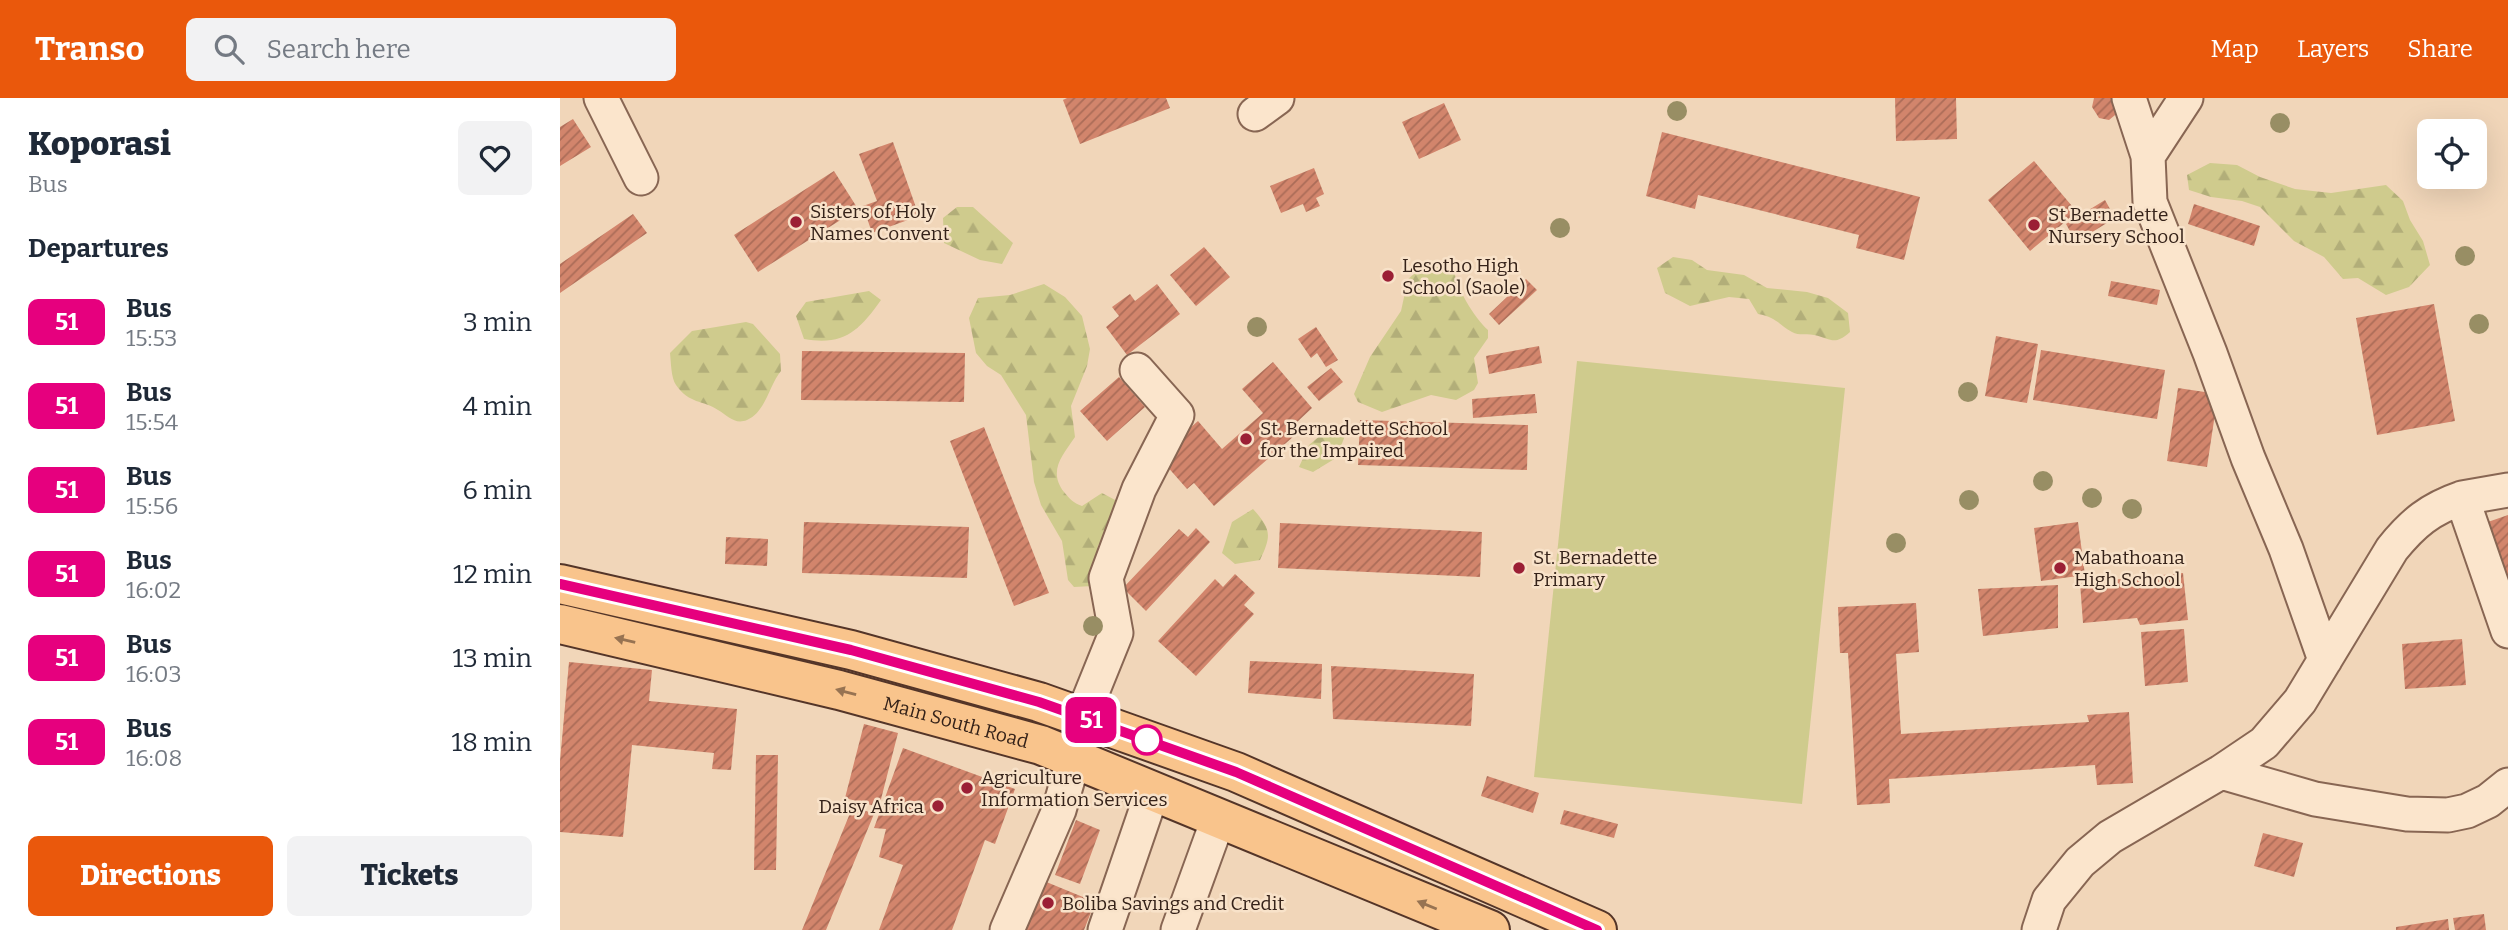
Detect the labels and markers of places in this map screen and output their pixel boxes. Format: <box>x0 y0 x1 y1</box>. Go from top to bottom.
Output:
place label: Sisters of Holy Names Convent <box>810 200 950 245</box>
place label: St Bernadette Nursery School <box>2048 203 2185 248</box>
marker: Sisters of Holy Names Convent <box>788 214 804 230</box>
marker: St Bernadette Nursery School <box>2026 217 2042 233</box>
place label: Lesotho High School (Saole) <box>1402 254 1525 299</box>
marker: Lesotho High School (Saole) <box>1380 268 1396 284</box>
place label: St. Bernadette School for the Impaired <box>1260 417 1448 462</box>
marker: St. Bernadette School for the Impaired <box>1238 431 1254 447</box>
place label: St. Bernadette Primary <box>1533 546 1657 591</box>
place label: Mabathoana High School <box>2074 546 2185 591</box>
marker: St. Bernadette Primary <box>1511 560 1527 576</box>
marker: Mabathoana High School <box>2052 560 2068 576</box>
unlabelled marker <box>1132 725 1162 755</box>
place label: Agriculture Information Services <box>981 766 1168 811</box>
marker: Agriculture Information Services <box>959 780 975 796</box>
place label: Daisy Africa <box>819 795 925 818</box>
marker: Daisy Africa <box>930 798 946 814</box>
place label: Boliba Savings and Credit <box>1062 892 1285 915</box>
marker: Boliba Savings and Credit <box>1040 895 1056 911</box>

